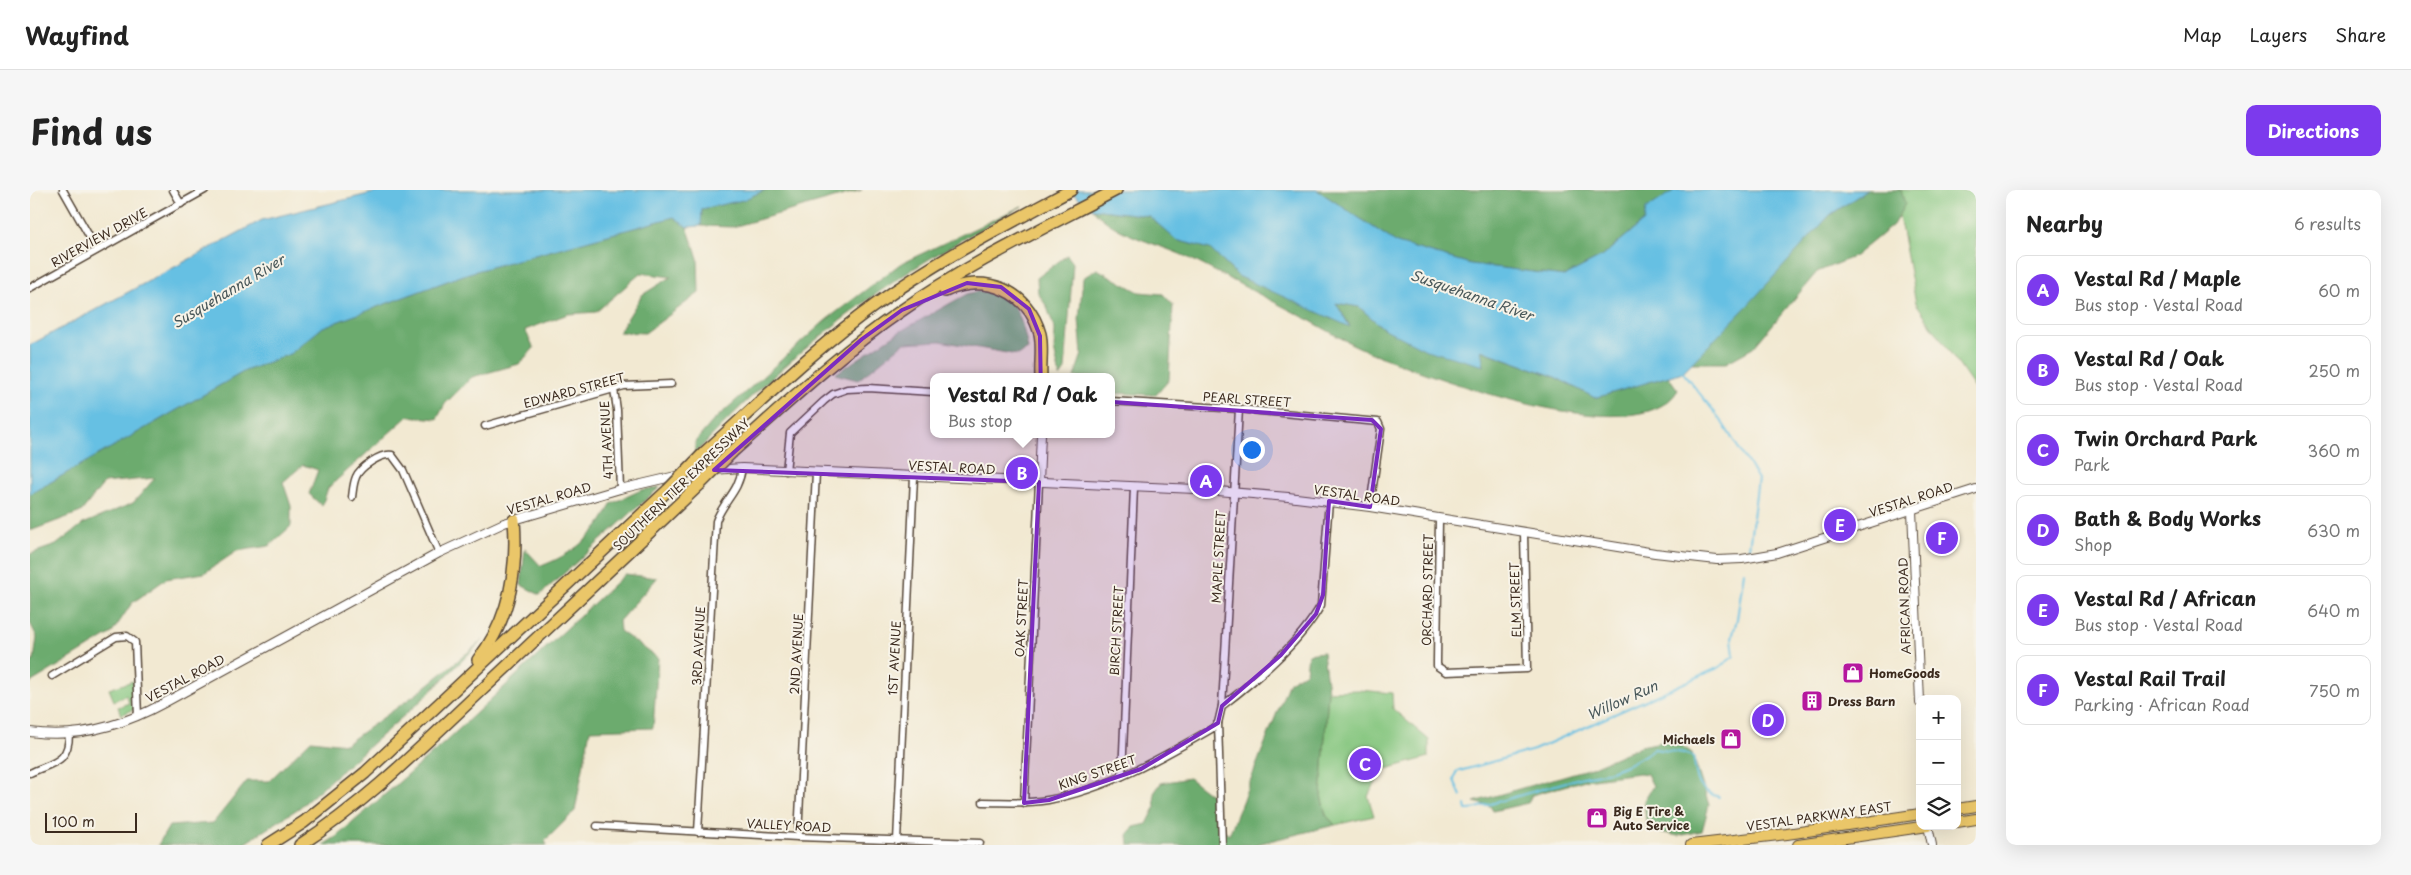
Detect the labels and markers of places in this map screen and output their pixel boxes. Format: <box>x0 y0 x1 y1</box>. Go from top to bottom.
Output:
pin: B <box>1006 454 1038 492</box>
pin: A <box>1190 462 1222 500</box>
pin: E <box>1824 506 1856 544</box>
pin: F <box>1926 519 1958 557</box>
shop icon: HomeGoods <box>1841 661 1865 685</box>
place label: HomeGoods <box>1869 664 1940 682</box>
building icon: Dress Barn <box>1800 689 1824 713</box>
place label: Dress Barn <box>1828 692 1895 710</box>
pin: D <box>1752 701 1784 739</box>
shop icon: Michaels <box>1719 727 1743 751</box>
place label: Michaels <box>1663 730 1715 748</box>
pin: C <box>1349 745 1381 783</box>
place label: Big E Tire & Auto Service <box>1613 802 1690 834</box>
shop icon: Big E Tire & Auto Service <box>1585 806 1609 830</box>

